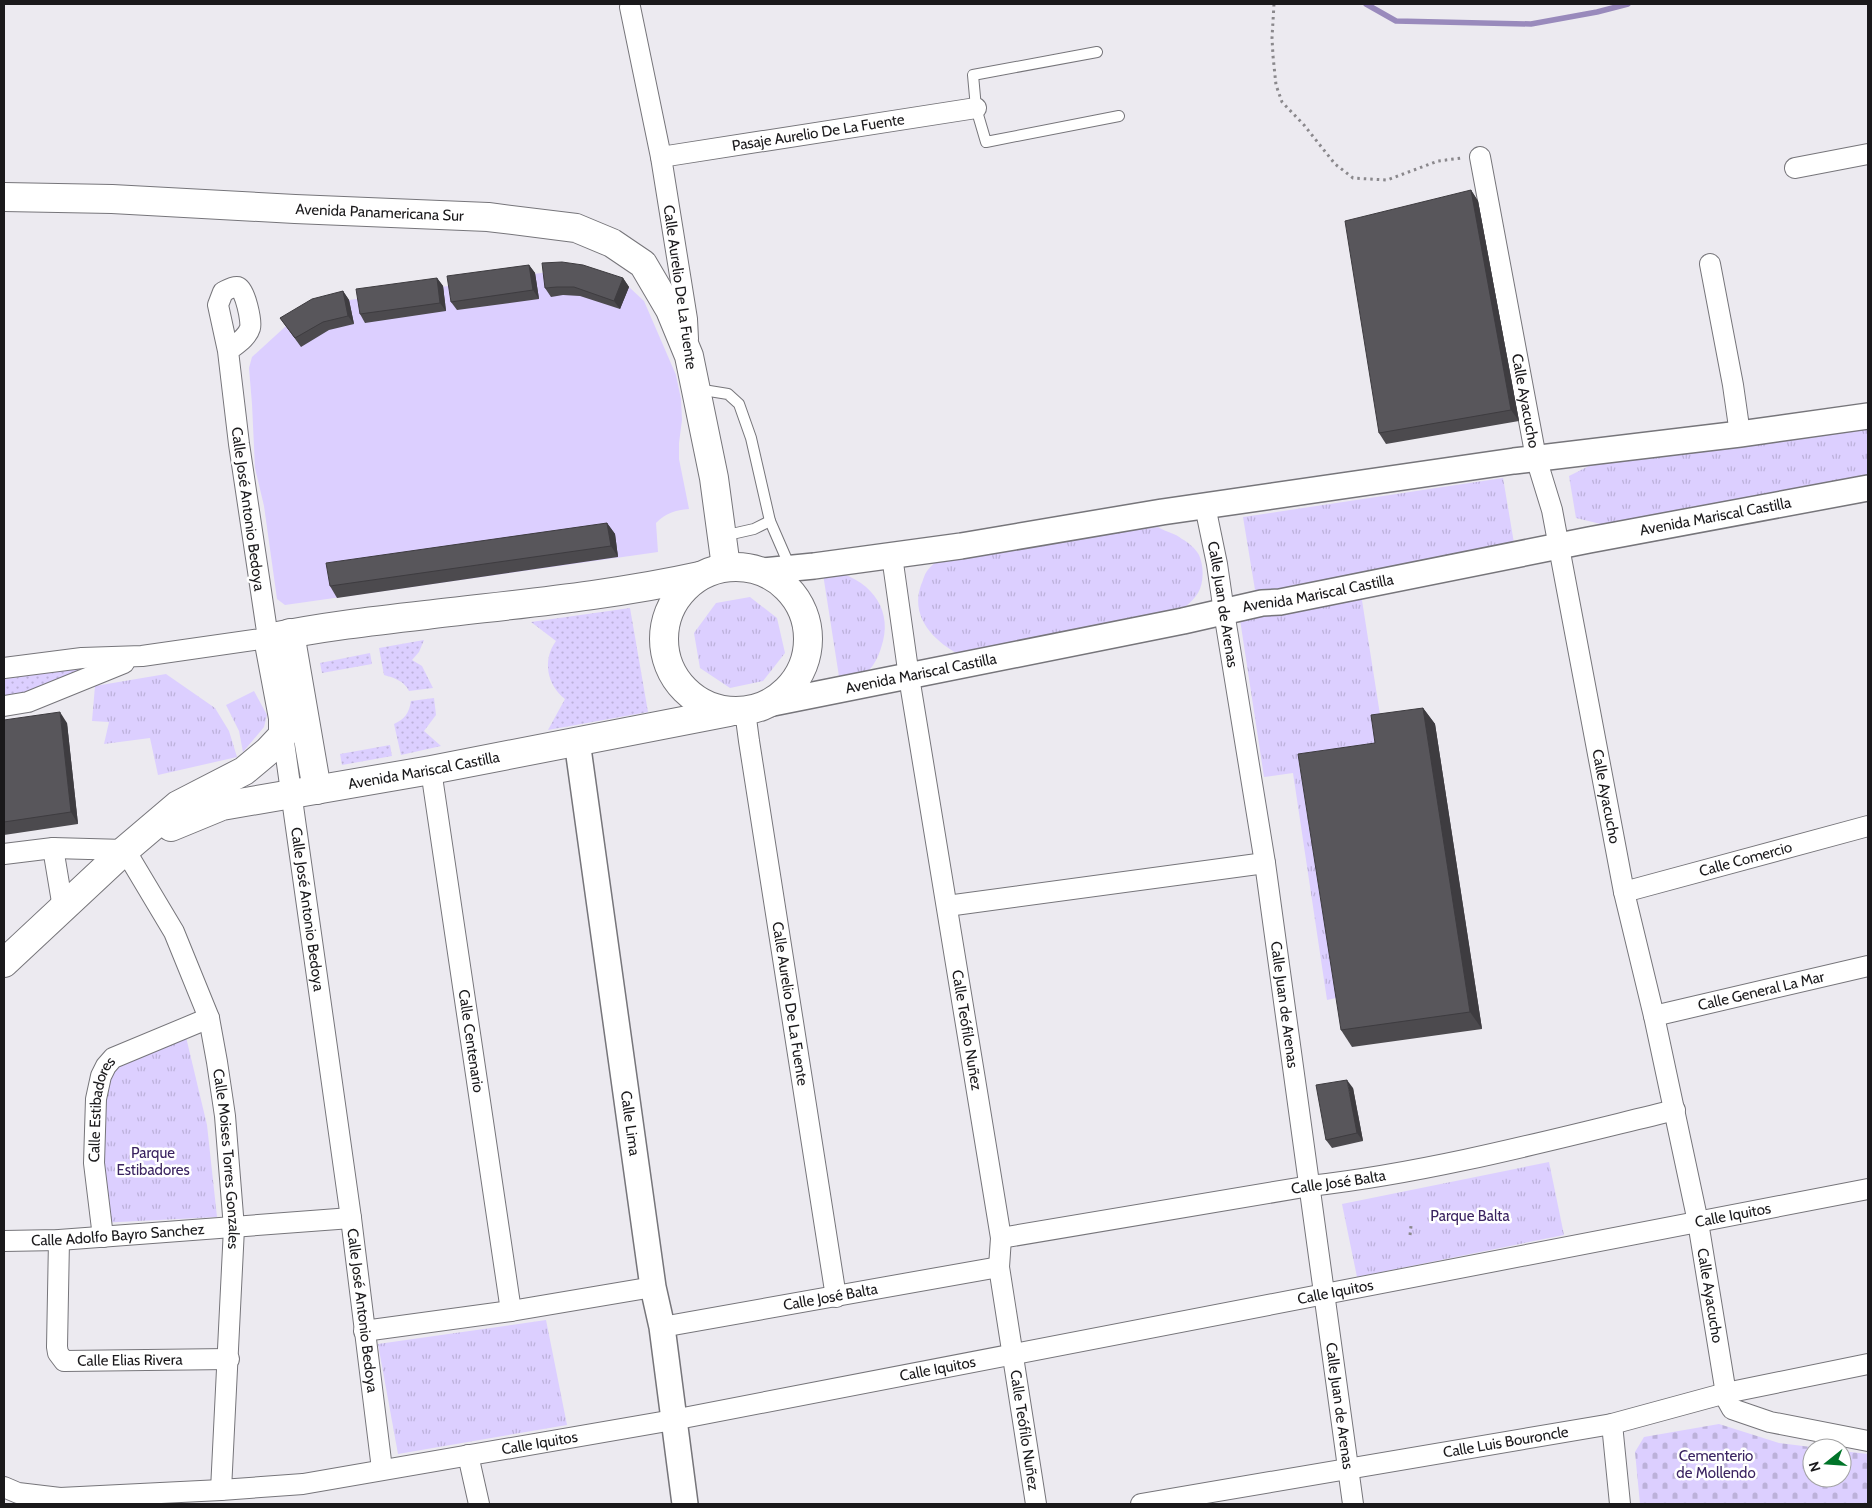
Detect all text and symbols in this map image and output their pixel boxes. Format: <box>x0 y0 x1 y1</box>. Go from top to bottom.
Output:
street label: Pasaje Aurelio De La Fuente <box>730 110 906 155</box>
street label: Avenida Panamericana Sur <box>295 200 464 225</box>
street label: Calle Aurelio De La Fuente <box>660 204 700 371</box>
street label: Calle Ayacucho <box>1508 352 1543 450</box>
street label: Calle José Antonio Bedoya <box>228 426 269 593</box>
street label: Avenida Mariscal Castilla <box>1638 493 1793 539</box>
street label: Calle Juan de Arenas <box>1204 540 1242 669</box>
street label: Avenida Mariscal Castilla <box>1240 570 1396 616</box>
street label: Avenida Mariscal Castilla <box>844 649 999 697</box>
street label: Avenida Mariscal Castilla <box>347 748 502 793</box>
street label: Calle Ayacucho <box>1588 748 1624 845</box>
street label: Calle José Antonio Bedoya <box>287 826 328 993</box>
street label: Calle Comercio <box>1697 838 1794 880</box>
street label: Calle Aurelio De La Fuente <box>768 920 812 1087</box>
street label: Calle Juan de Arenas <box>1267 940 1302 1069</box>
street label: Calle General La Mar <box>1696 967 1826 1014</box>
street label: Calle Teófilo Nuñez <box>948 968 986 1092</box>
street label: Calle Centenario <box>455 988 488 1094</box>
street label: Calle Estibadores <box>85 1053 119 1163</box>
street label: Calle Moises Torres Gonzales <box>209 1067 243 1250</box>
street label: Calle Lima <box>617 1090 644 1158</box>
park label: Parque Estibadores <box>116 1144 190 1179</box>
street label: Calle José Balta <box>1290 1166 1388 1198</box>
street label: Calle Iquitos <box>1693 1199 1772 1231</box>
park label: Parque Balta <box>1430 1207 1510 1225</box>
street label: Calle Adolfo Bayro Sanchez <box>31 1220 205 1250</box>
street label: Calle José Antonio Bedoya <box>343 1227 382 1395</box>
street label: Calle Ayacucho <box>1693 1247 1727 1344</box>
street label: Calle Iquitos <box>1296 1276 1375 1308</box>
street label: Calle José Balta <box>782 1280 880 1314</box>
street label: Calle Juan de Arenas <box>1322 1341 1357 1470</box>
street label: Calle Elias Rivera <box>77 1351 183 1370</box>
street label: Calle Iquitos <box>898 1353 977 1385</box>
street label: Calle Teófilo Nuñez <box>1006 1369 1043 1492</box>
street label: Calle Luis Bouroncle <box>1442 1422 1570 1462</box>
street label: Calle Iquitos <box>500 1428 579 1459</box>
north arrow <box>1802 1438 1852 1488</box>
park label: Cementerio de Mollendo <box>1676 1447 1756 1482</box>
text: N <box>1805 1459 1825 1474</box>

